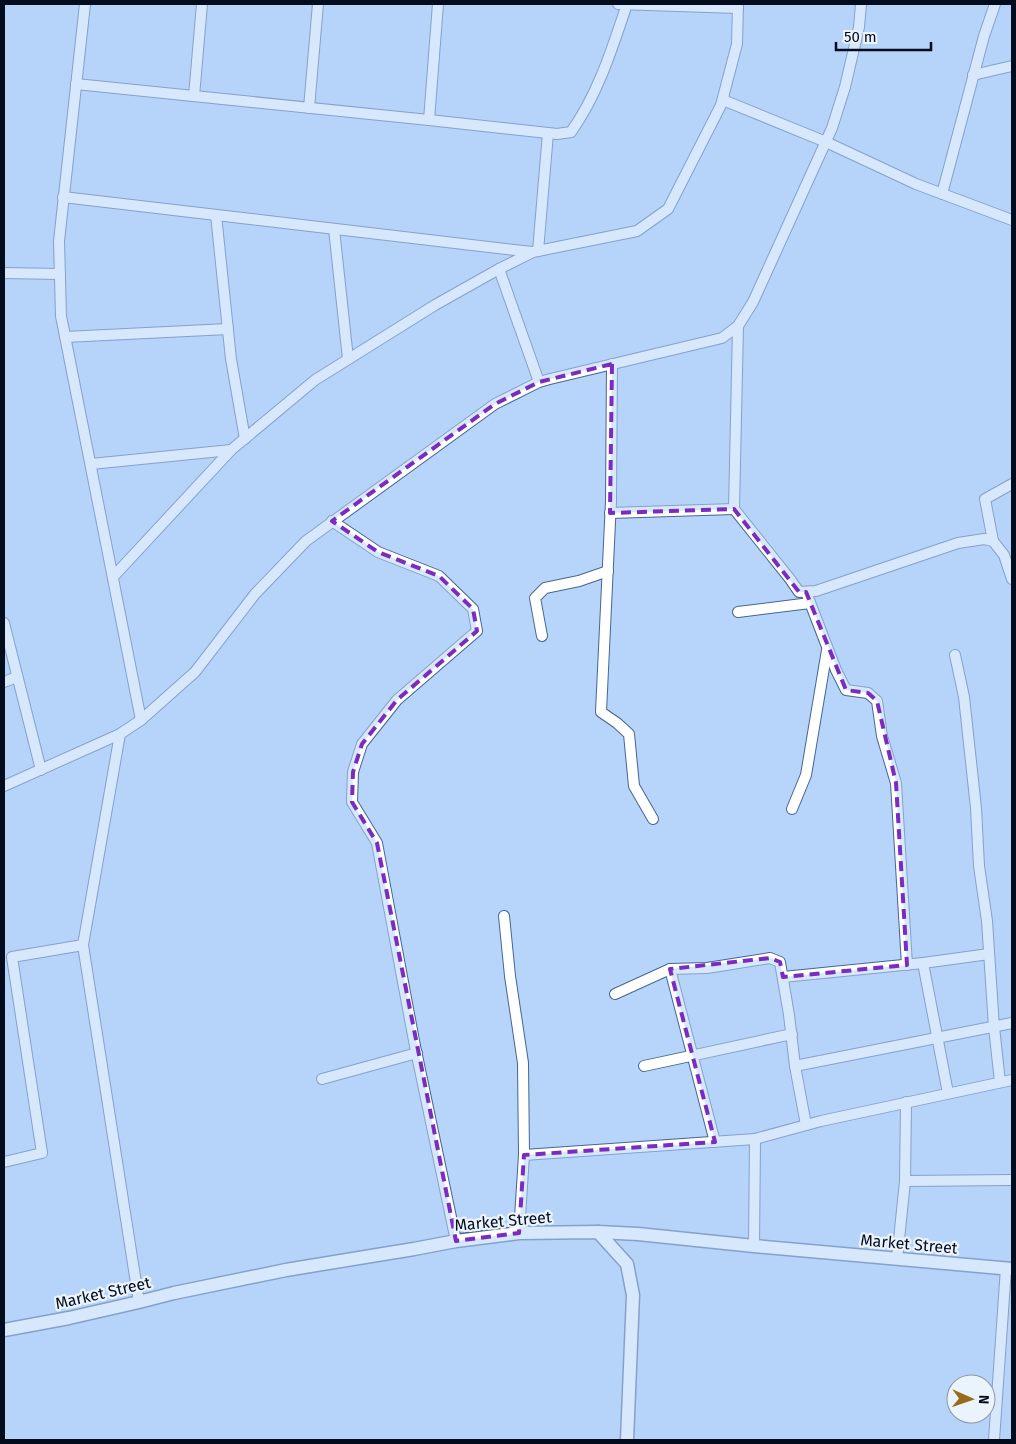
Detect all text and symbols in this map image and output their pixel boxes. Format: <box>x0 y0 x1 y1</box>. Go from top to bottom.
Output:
scale bar <box>836 20 931 52</box>
text: 50 m <box>844 28 877 46</box>
street label: Market Street <box>454 1207 553 1235</box>
street label: Market Street <box>860 1230 959 1258</box>
street label: Market Street <box>53 1273 153 1313</box>
north arrow <box>946 1374 996 1424</box>
text: N <box>975 1394 992 1404</box>

